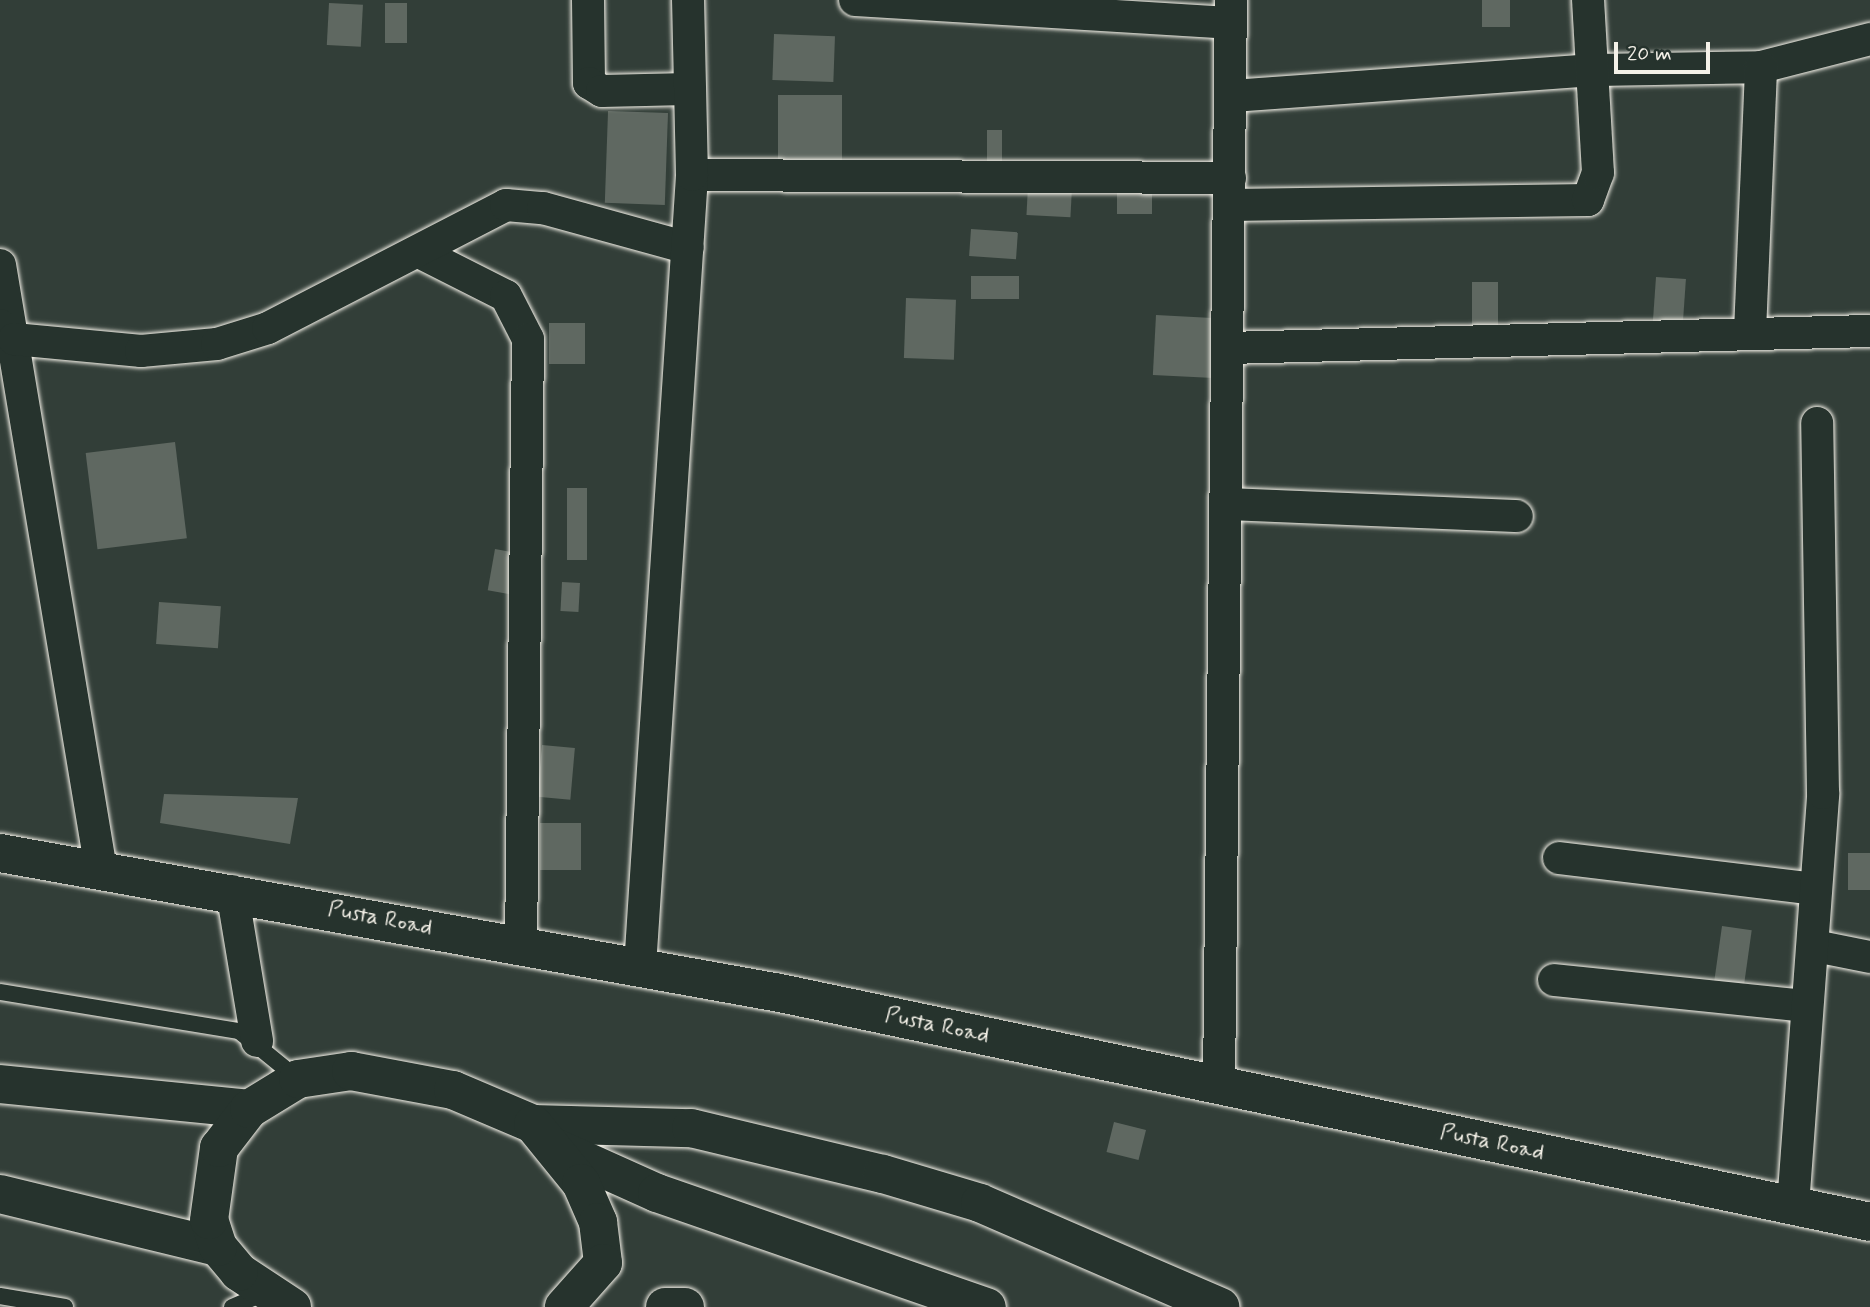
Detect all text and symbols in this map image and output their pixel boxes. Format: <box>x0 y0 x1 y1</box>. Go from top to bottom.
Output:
scale bar <box>1618 28 1714 72</box>
text: 20 m <box>1627 40 1672 68</box>
street label: Pusta Road <box>326 896 434 942</box>
street label: Pusta Road <box>883 1002 991 1050</box>
street label: Pusta Road <box>1438 1119 1546 1167</box>

